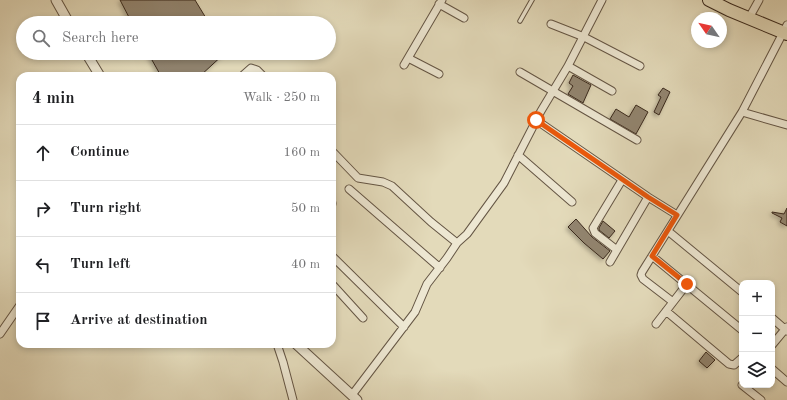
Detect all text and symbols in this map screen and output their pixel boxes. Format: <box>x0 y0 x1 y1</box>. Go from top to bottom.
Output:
north arrow <box>691 12 727 48</box>
search box <box>16 16 336 60</box>
icon: search <box>30 27 52 49</box>
text: Search here <box>62 31 139 46</box>
text: 4 min <box>32 90 75 107</box>
text: Walk · 250 m <box>243 91 320 104</box>
route start <box>527 111 545 129</box>
icon: ahead <box>32 142 54 164</box>
text: Continue <box>70 145 129 160</box>
text: 160 m <box>283 146 320 159</box>
icon: right <box>32 198 54 220</box>
text: Turn right <box>70 201 141 216</box>
text: 50 m <box>291 202 320 215</box>
icon: left <box>32 254 54 276</box>
text: Turn left <box>70 257 130 272</box>
text: 40 m <box>291 258 320 271</box>
route end <box>678 275 696 293</box>
map controls <box>739 280 775 388</box>
button: + <box>739 280 775 316</box>
icon: arrive <box>32 310 54 332</box>
text: Arrive at destination <box>70 313 208 328</box>
button: − <box>739 316 775 352</box>
button: layers <box>739 352 775 388</box>

